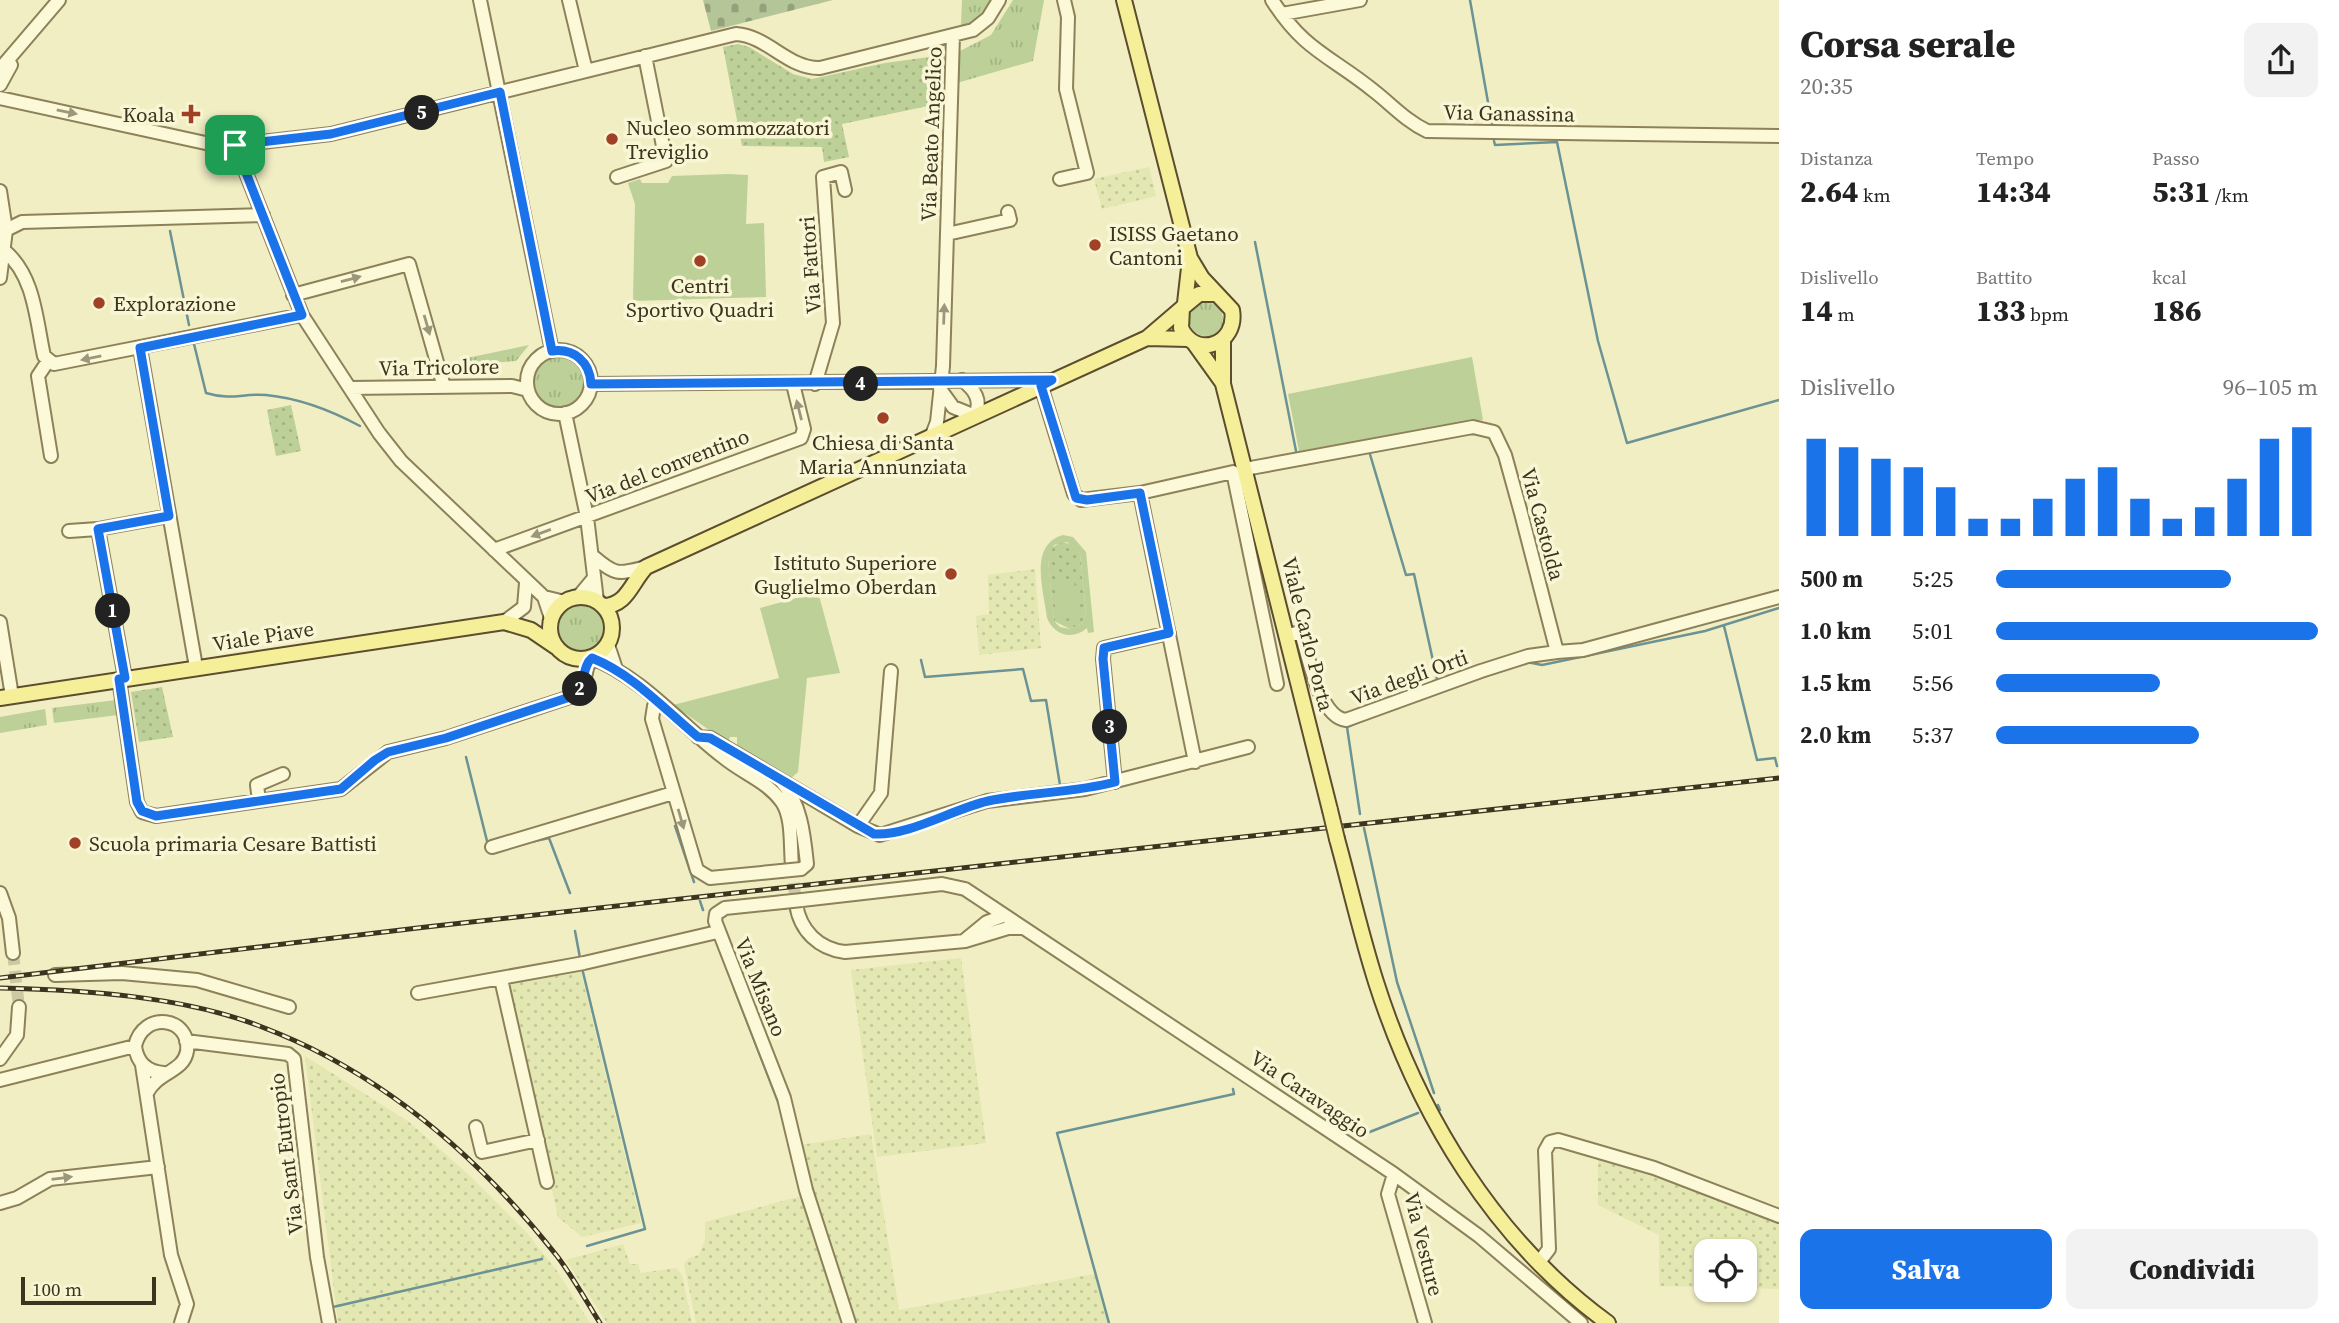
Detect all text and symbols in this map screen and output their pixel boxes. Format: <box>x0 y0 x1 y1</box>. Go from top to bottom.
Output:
text: Corsa serale <box>1800 18 2015 70</box>
button: share <box>2244 23 2318 97</box>
street label: Via Beato Angelico <box>913 46 949 222</box>
text: 20:35 <box>1800 70 1853 102</box>
pin: 5 <box>404 96 440 130</box>
street label: Via Ganassina <box>1443 97 1575 129</box>
text: 5 <box>416 99 427 125</box>
place label: Koala <box>122 100 175 129</box>
marker: Koala <box>181 104 201 124</box>
one-way arrow <box>56 107 78 118</box>
place label: Nucleo sommozzatori Treviglio <box>626 113 830 166</box>
pin <box>205 115 265 175</box>
icon: arrive <box>216 126 254 164</box>
marker: Nucleo sommozzatori Treviglio <box>604 131 620 147</box>
text: Distanza <box>1800 145 1873 171</box>
text: Tempo <box>1976 145 2034 171</box>
text: Passo <box>2152 145 2200 171</box>
text: 2.64 <box>1800 171 1859 212</box>
text: 14:34 <box>1976 171 2051 212</box>
text: 5:31 <box>2152 171 2211 212</box>
text: km <box>1859 182 1891 208</box>
text: /km <box>2211 182 2249 208</box>
street label: Via Fattori <box>792 215 828 315</box>
place label: ISISS Gaetano Cantoni <box>1109 219 1239 272</box>
marker: ISISS Gaetano Cantoni <box>1087 237 1103 253</box>
marker: Centri Sportivo Quadri <box>692 253 708 269</box>
text: Dislivello <box>1800 264 1879 290</box>
text: Battito <box>1976 264 2032 290</box>
text: kcal <box>2152 264 2187 290</box>
place label: Centri Sportivo Quadri <box>626 271 774 324</box>
one-way arrow <box>340 273 362 284</box>
place label: Explorazione <box>113 289 236 318</box>
text: 14 <box>1800 290 1833 331</box>
text: 133 <box>1976 290 2026 331</box>
text: 186 <box>2152 290 2202 331</box>
marker: Explorazione <box>91 295 107 311</box>
text: m <box>1833 301 1855 327</box>
text: bpm <box>2026 301 2069 327</box>
one-way arrow <box>939 303 950 325</box>
one-way arrow <box>422 315 433 337</box>
street label: Via Tricolore <box>378 351 500 383</box>
one-way arrow <box>80 353 102 364</box>
pin: 4 <box>844 366 878 402</box>
text: 4 <box>855 370 866 396</box>
text: Dislivello <box>1800 371 1895 403</box>
text: 96–105 m <box>2223 371 2318 403</box>
one-way arrow <box>793 399 804 421</box>
marker: Chiesa di Santa Maria Annunziata <box>875 410 891 426</box>
street label: Via del conventino <box>581 421 753 511</box>
place label: Chiesa di Santa Maria Annunziata <box>799 428 967 481</box>
street label: Via Castolda <box>1514 465 1572 584</box>
one-way arrow <box>530 528 551 539</box>
place label: Istituto Superiore Guglielmo Oberdan <box>754 548 937 601</box>
street label: Viale Carlo Porta <box>1275 554 1341 714</box>
text: 500 m <box>1800 563 1863 595</box>
text: 5:25 <box>1912 563 1953 595</box>
marker: Istituto Superiore Guglielmo Oberdan <box>943 566 959 582</box>
pin: 1 <box>96 594 130 628</box>
text: 1 <box>107 597 118 623</box>
street label: Viale Piave <box>210 614 316 658</box>
text: 1.0 km <box>1800 615 1871 647</box>
text: 5:01 <box>1912 615 1953 647</box>
street label: Via degli Orti <box>1346 642 1472 712</box>
text: 1.5 km <box>1800 667 1871 699</box>
text: 5:56 <box>1912 667 1953 699</box>
pin: 2 <box>562 672 598 706</box>
text: 2 <box>574 675 585 701</box>
pin: 3 <box>1092 710 1128 744</box>
text: 3 <box>1104 713 1115 739</box>
text: 2.0 km <box>1800 719 1871 751</box>
text: 5:37 <box>1912 719 1953 751</box>
one-way arrow <box>676 808 686 829</box>
place label: Scuola primaria Cesare Battisti <box>89 829 377 858</box>
marker: Scuola primaria Cesare Battisti <box>67 835 83 851</box>
street label: Via Misano <box>728 933 794 1041</box>
street label: Via Caravaggio <box>1245 1043 1375 1145</box>
street label: Via Sant Eutropio <box>262 1072 310 1236</box>
one-way arrow <box>51 1172 73 1183</box>
street label: Via Vesture <box>1397 1189 1451 1299</box>
button: Salva <box>1800 1229 2052 1309</box>
button: Condividi <box>2066 1229 2318 1309</box>
map controls <box>1694 1239 1757 1302</box>
button: locate <box>1694 1239 1757 1302</box>
scale bar <box>21 1274 156 1306</box>
text: 100 m <box>32 1276 82 1302</box>

